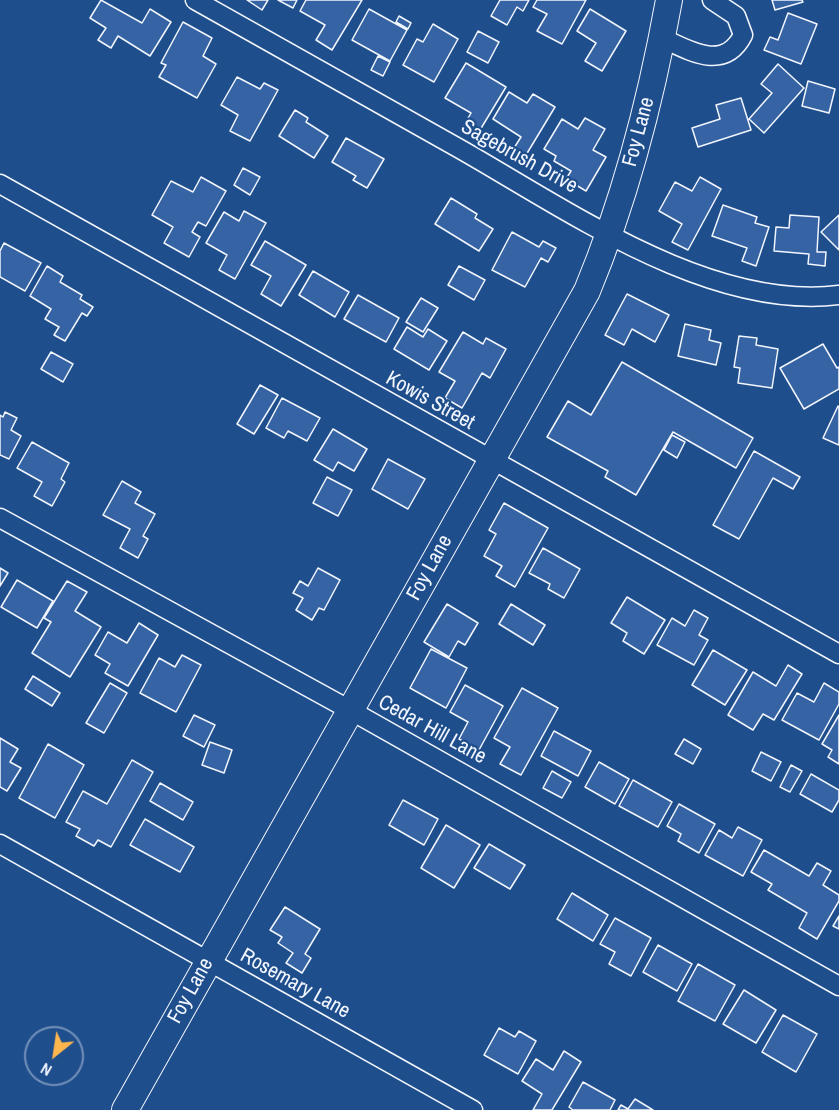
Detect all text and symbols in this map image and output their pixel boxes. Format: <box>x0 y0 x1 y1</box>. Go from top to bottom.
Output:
street label: Foy Lane <box>618 94 660 170</box>
street label: Sagebrush Drive <box>456 115 582 199</box>
street label: Kowis Street <box>381 366 479 436</box>
street label: Foy Lane <box>402 531 458 605</box>
street label: Cedar Hill Lane <box>374 690 490 770</box>
street label: Rosemary Lane <box>236 944 354 1024</box>
street label: Foy Lane <box>163 954 219 1028</box>
north arrow <box>24 1026 84 1086</box>
text: N <box>36 1058 56 1082</box>

